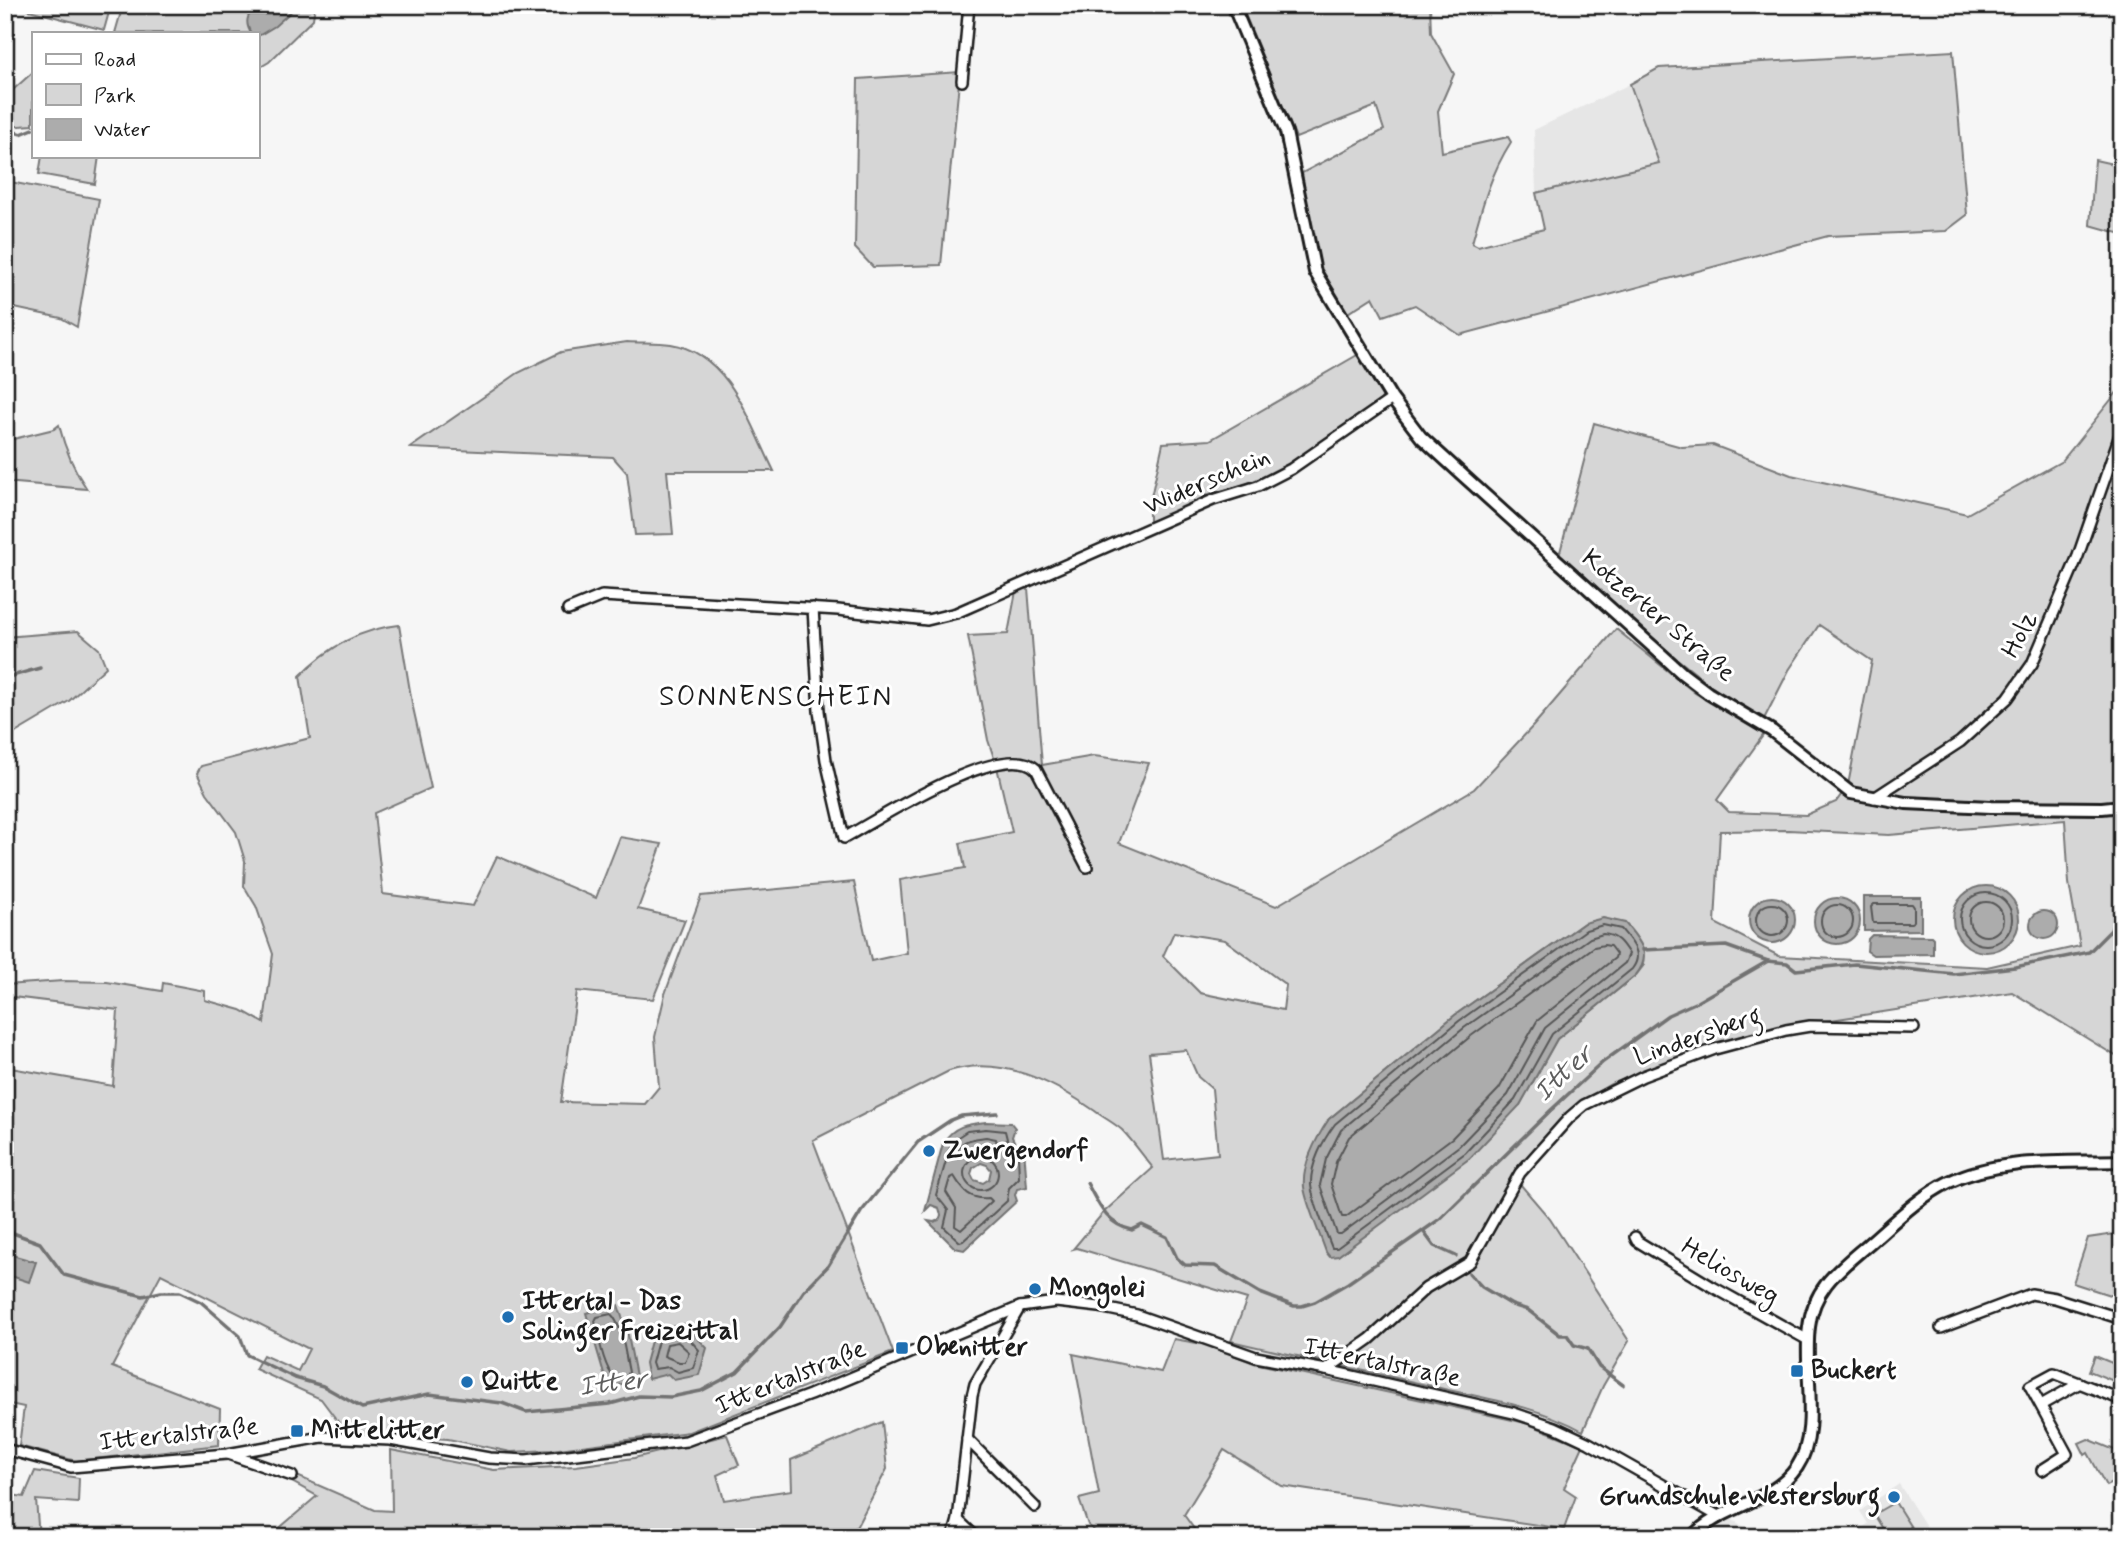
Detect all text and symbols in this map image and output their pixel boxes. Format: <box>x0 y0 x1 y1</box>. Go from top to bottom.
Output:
legend <box>32 32 259 158</box>
text: Road <box>94 46 136 74</box>
text: Park <box>94 82 136 110</box>
text: Water <box>94 116 150 144</box>
street label: Widerschein <box>1138 440 1276 524</box>
street label: Kotzerter Straße <box>1574 542 1742 690</box>
street label: Holz <box>1994 606 2046 664</box>
district label: SONNENSCHEIN <box>659 679 893 716</box>
street label: Lindersberg <box>1630 999 1767 1078</box>
water label: Itter <box>1526 1035 1604 1111</box>
place label: Zwergendorf <box>943 1134 1089 1169</box>
marker: Zwergendorf <box>921 1143 937 1159</box>
street label: Heliosweg <box>1674 1230 1785 1315</box>
place label: Mongolei <box>1049 1272 1145 1309</box>
marker: Mongolei <box>1027 1281 1043 1297</box>
place label: Ittertal - Das Solinger Freizeittal <box>522 1285 739 1352</box>
marker: Ittertal - Das Solinger Freizeittal <box>500 1309 516 1325</box>
street label: Ittertalstraße <box>1300 1330 1464 1396</box>
place label: Obenitter <box>916 1331 1028 1365</box>
street label: Ittertalstraße <box>711 1332 872 1424</box>
marker: Obenitter <box>894 1340 910 1356</box>
place label: Buckert <box>1811 1354 1897 1388</box>
water label: Itter <box>577 1361 652 1407</box>
marker: Buckert <box>1789 1363 1805 1379</box>
place label: Quitte <box>481 1365 559 1399</box>
marker: Quitte <box>459 1374 475 1390</box>
street label: Ittertalstraße <box>98 1410 260 1460</box>
place label: Mittelitter <box>311 1414 445 1448</box>
marker: Mittelitter <box>289 1423 305 1439</box>
place label: Grundschule Westersburg <box>1599 1480 1880 1517</box>
marker: Grundschule Westersburg <box>1886 1489 1902 1505</box>

